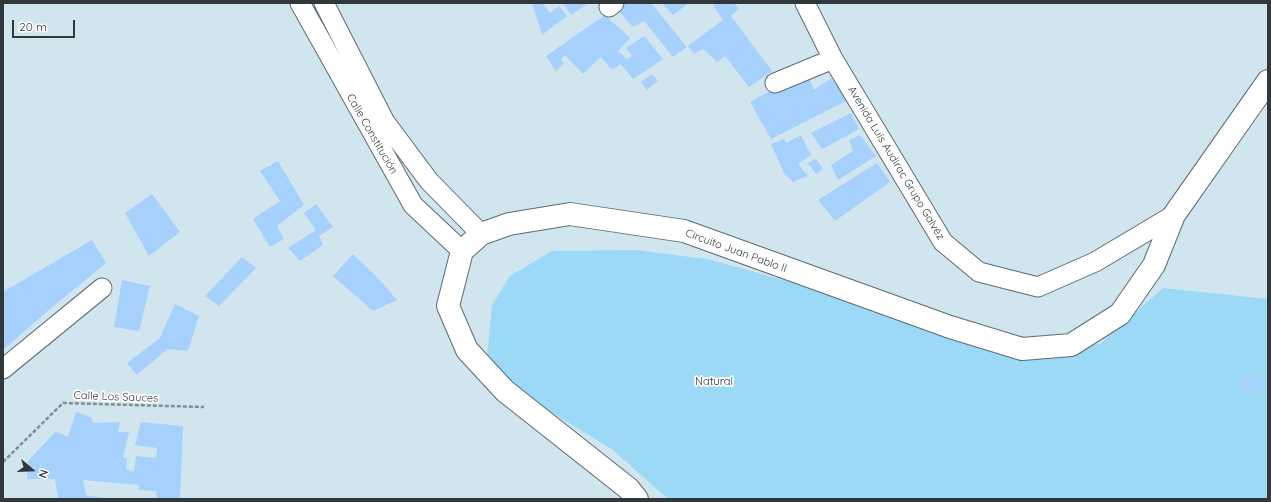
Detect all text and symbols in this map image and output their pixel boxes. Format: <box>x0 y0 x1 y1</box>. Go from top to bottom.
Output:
scale bar <box>14 12 77 38</box>
text: 20 m <box>19 19 47 34</box>
street label: Avenida Luís Audirac Grupo Galvéz <box>845 84 947 242</box>
street label: Calle Constitución <box>344 92 400 176</box>
street label: Circuito Juan Pablo ll <box>684 227 788 275</box>
park label: Natural <box>695 375 733 389</box>
street label: Calle Los Sauces <box>73 389 159 405</box>
north arrow <box>12 450 52 490</box>
text: N <box>35 468 51 480</box>

